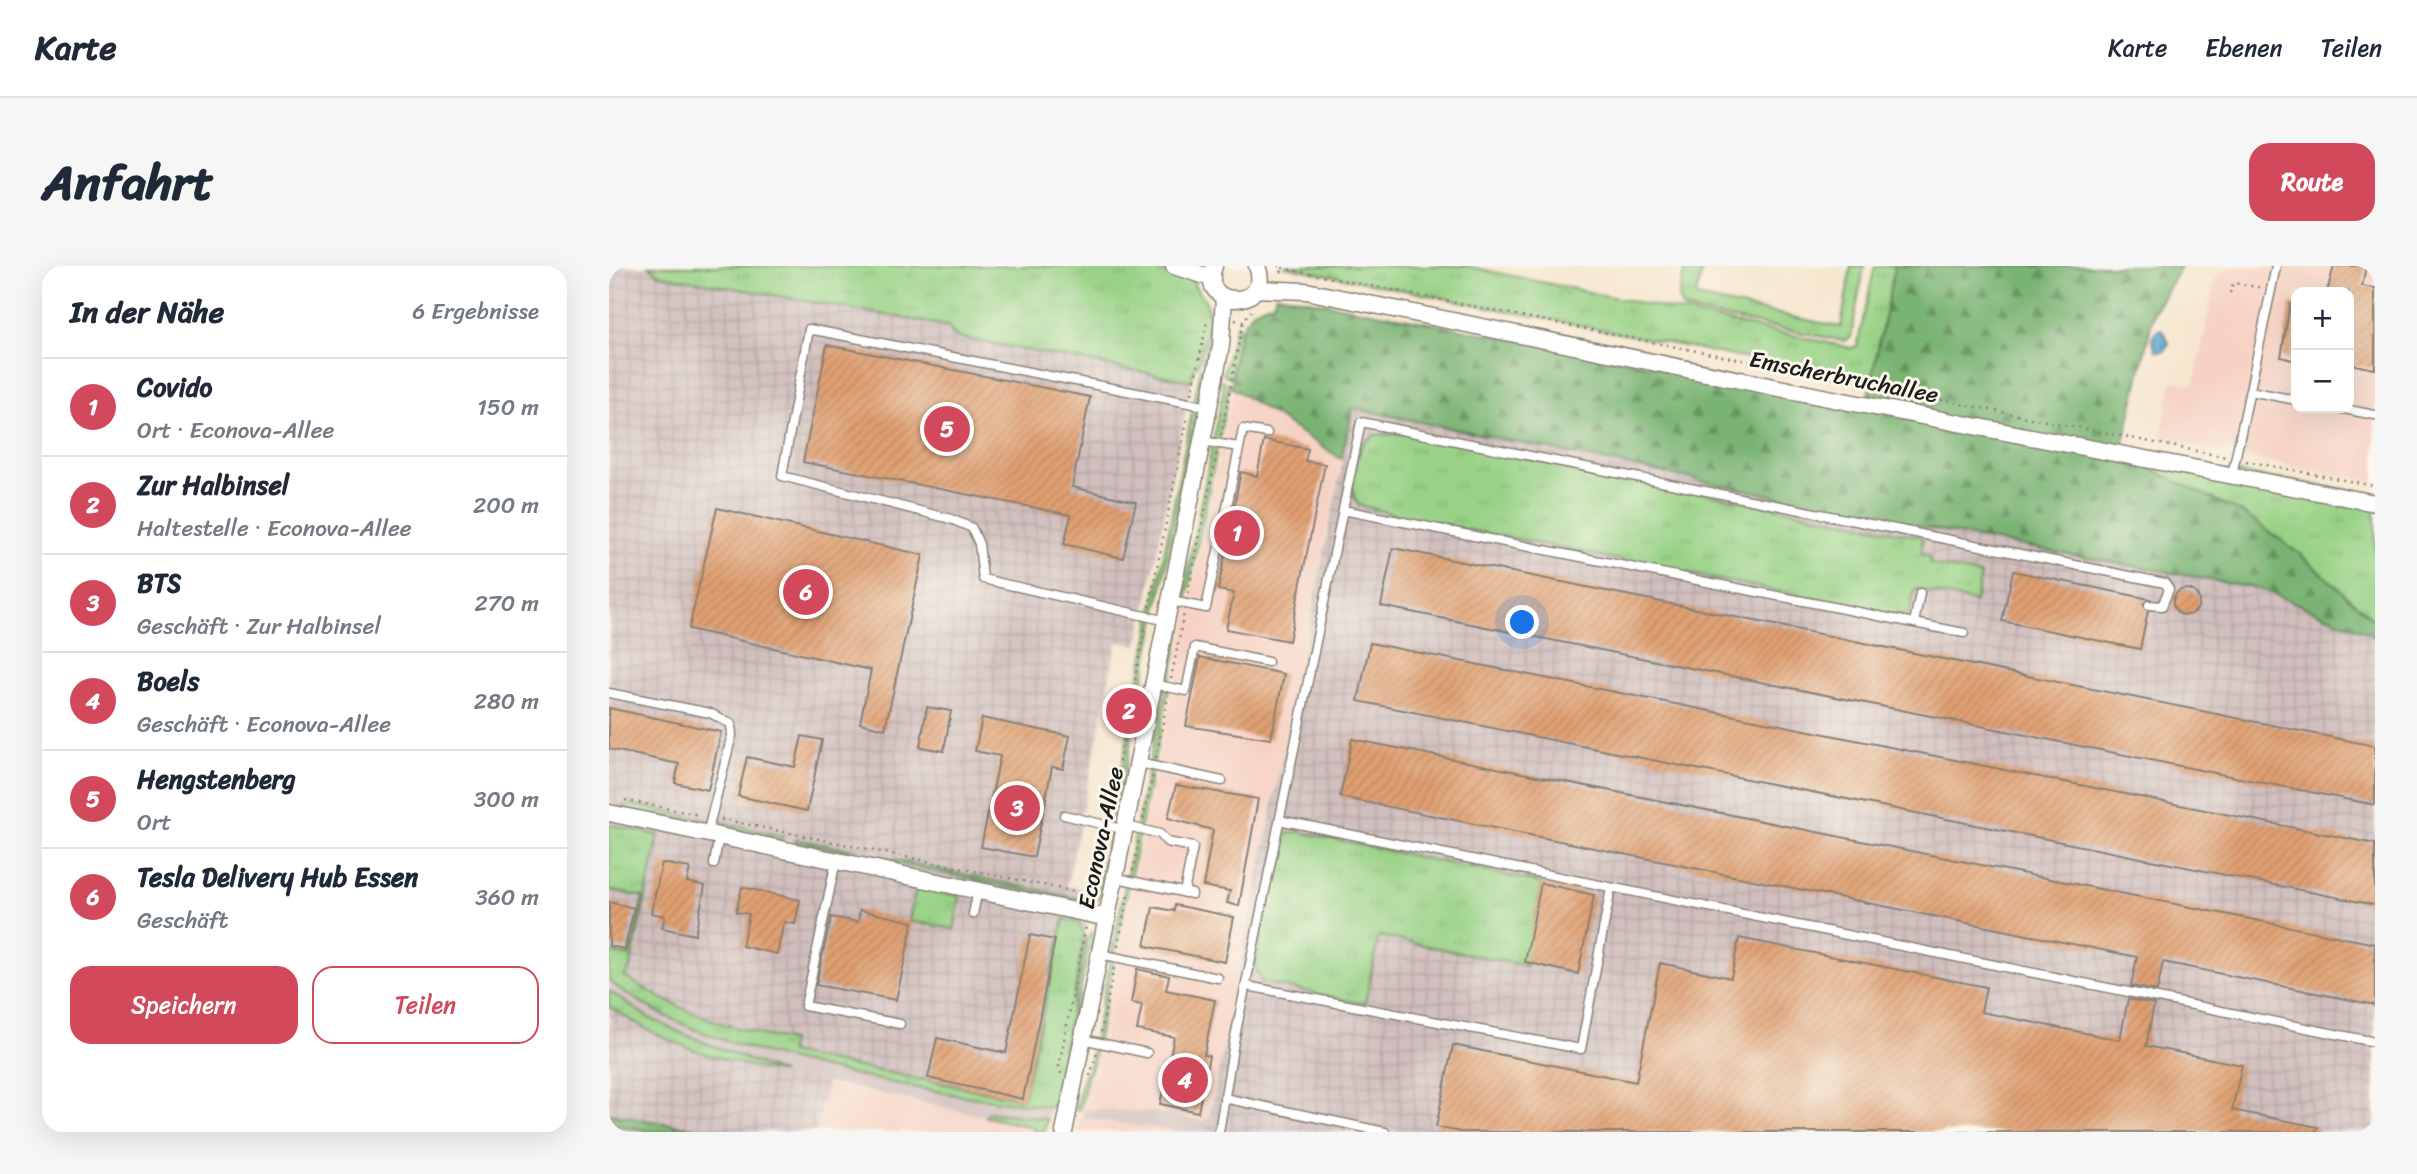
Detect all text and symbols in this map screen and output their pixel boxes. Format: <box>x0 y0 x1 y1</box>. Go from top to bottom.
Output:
text: Karte <box>35 19 117 77</box>
text: Karte <box>2108 27 2167 69</box>
text: Ebenen <box>2205 27 2283 69</box>
text: Teilen <box>2321 27 2382 69</box>
text: Anfahrt <box>42 139 214 226</box>
button: Route <box>2249 143 2375 221</box>
text: In der Nähe <box>70 285 224 339</box>
map controls <box>2291 287 2354 413</box>
button: + <box>2291 287 2354 350</box>
text: 6 Ergebnisse <box>412 291 539 332</box>
street label: Emscherbruchallee <box>1746 339 1942 415</box>
button: − <box>2291 350 2354 413</box>
text: Covido <box>137 364 212 410</box>
text: 1 <box>88 387 98 428</box>
text: 150 m <box>477 387 539 428</box>
pin: 5 <box>924 403 970 455</box>
text: Ort · Econova-Allee <box>137 410 334 451</box>
text: Zur Halbinsel <box>137 462 289 508</box>
text: 2 <box>86 485 100 526</box>
text: 200 m <box>473 485 539 526</box>
pin: 1 <box>1214 507 1260 559</box>
text: Haltestelle · Econova-Allee <box>137 508 412 549</box>
text: BTS <box>137 560 181 606</box>
pin: 6 <box>783 566 829 618</box>
text: 3 <box>87 583 99 624</box>
text: 270 m <box>474 583 539 624</box>
your location <box>1505 605 1539 639</box>
text: Geschäft · Zur Halbinsel <box>137 606 381 647</box>
text: Boels <box>137 658 199 704</box>
text: 4 <box>86 681 100 722</box>
text: 280 m <box>474 681 539 722</box>
pin: 2 <box>1106 685 1152 737</box>
text: Geschäft · Econova-Allee <box>137 704 391 745</box>
text: Hengstenberg <box>137 756 296 802</box>
street label: Econova-Allee <box>1066 763 1136 913</box>
text: 5 <box>86 779 100 820</box>
text: 300 m <box>474 779 539 820</box>
pin: 3 <box>994 782 1040 834</box>
text: Ort <box>137 802 171 843</box>
text: Tesla Delivery Hub Essen <box>137 854 418 900</box>
text: 6 <box>86 877 100 918</box>
text: 360 m <box>475 877 539 918</box>
text: Geschäft <box>137 900 228 941</box>
button: Speichern <box>70 966 298 1044</box>
button: Teilen <box>312 966 539 1044</box>
pin: 4 <box>1162 1054 1208 1106</box>

